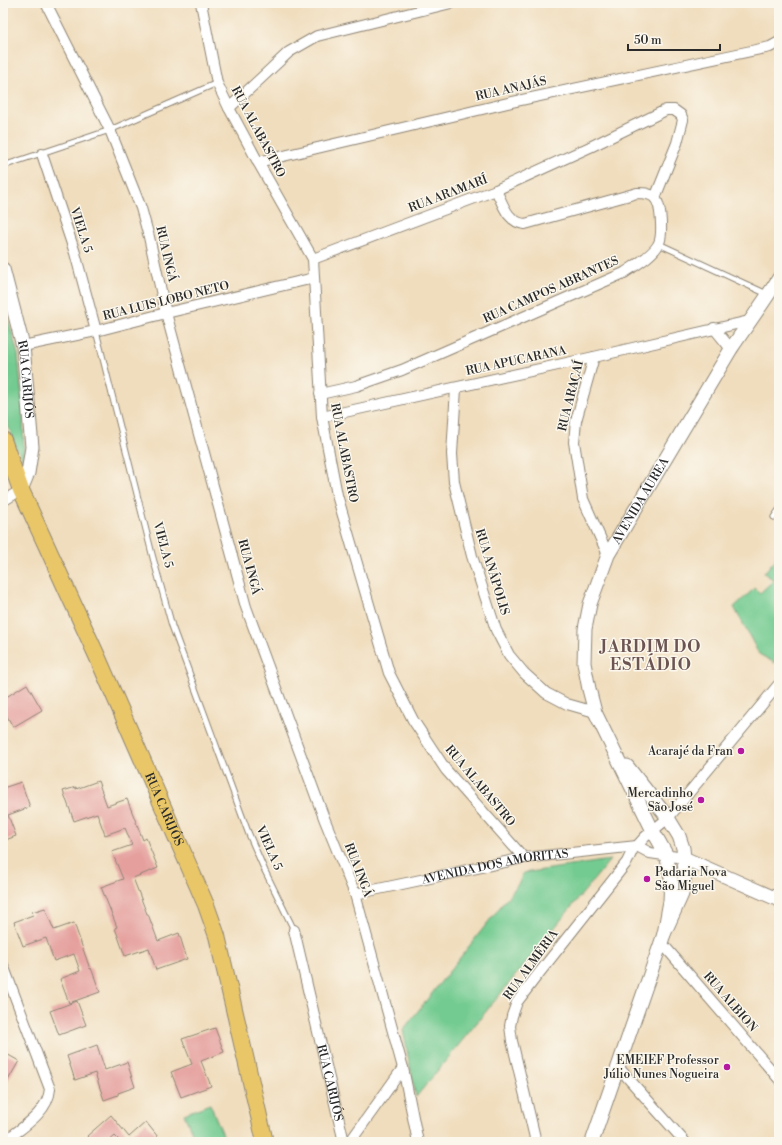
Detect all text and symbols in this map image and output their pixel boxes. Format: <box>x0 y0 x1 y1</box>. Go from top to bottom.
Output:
scale bar <box>628 26 720 52</box>
text: 50 m <box>634 33 662 48</box>
street label: RUA ANAJÁS <box>473 72 548 104</box>
street label: RUA ALABASTRO <box>228 84 288 180</box>
street label: RUA ARAMARÍ <box>406 170 490 216</box>
street label: VIELA 5 <box>66 204 96 255</box>
street label: RUA INGÁ <box>152 224 182 284</box>
street label: RUA CAMPOS ABRANTES <box>481 253 621 327</box>
street label: RUA LUIS LOBO NETO <box>101 278 231 324</box>
street label: RUA CARIJÓS <box>14 338 38 419</box>
street label: RUA APUCARANA <box>464 343 568 379</box>
street label: RUA ARAÇAÍ <box>553 358 587 433</box>
street label: RUA ALABASTRO <box>327 402 361 504</box>
street label: AVENIDA ÁUREA <box>608 454 672 548</box>
street label: VIELA 5 <box>149 519 176 570</box>
street label: RUA ANÁPOLIS <box>472 526 514 617</box>
street label: RUA INGÁ <box>234 537 266 597</box>
district label: JARDIM DO ESTÁDIO <box>599 637 701 675</box>
street label: RUA ALABASTRO <box>442 742 518 830</box>
place label: Acarajé da Fran <box>647 744 733 759</box>
marker: Acarajé da Fran <box>736 746 746 756</box>
street label: RUA CARIJÓS <box>141 770 187 848</box>
place label: Mercadinho São José <box>627 786 693 815</box>
marker: Mercadinho São José <box>696 795 706 805</box>
street label: VIELA 5 <box>252 823 286 873</box>
street label: RUA INGÁ <box>341 840 377 900</box>
street label: AVENIDA DOS AMORITAS <box>419 846 569 887</box>
place label: Padaria Nova São Miguel <box>655 865 728 894</box>
marker: Padaria Nova São Miguel <box>642 874 652 884</box>
street label: RUA ALMÉRIA <box>499 925 562 1003</box>
street label: RUA ALBION <box>700 969 760 1035</box>
street label: RUA CARIJÓS <box>314 1043 347 1123</box>
place label: EMEIEF Professor Júlio Nunes Nogueira <box>603 1053 720 1082</box>
marker: EMEIEF Professor Júlio Nunes Nogueira <box>722 1062 732 1072</box>

